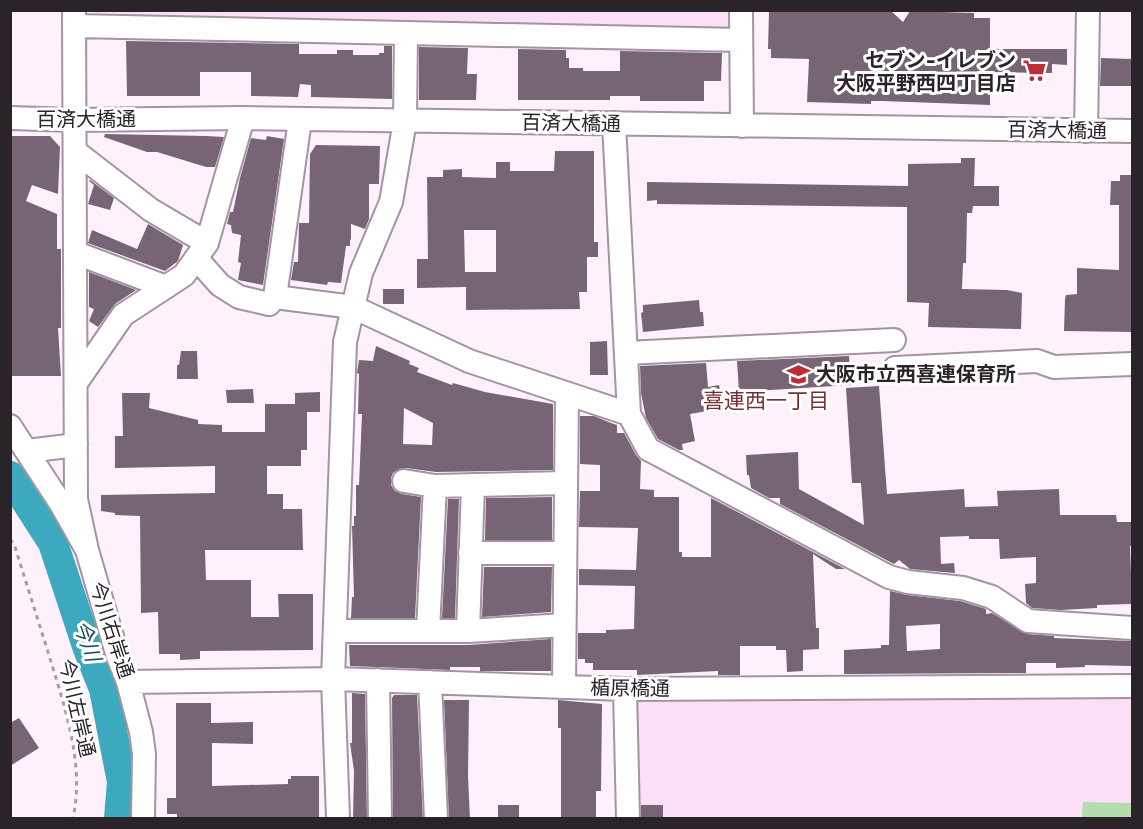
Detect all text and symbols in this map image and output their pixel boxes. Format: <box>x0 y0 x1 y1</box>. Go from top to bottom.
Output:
place label: セブン-イレブン 大阪平野西四丁目店 <box>836 48 1016 95</box>
supermarket icon: セブン-イレブン 大阪平野西四丁目店 <box>1021 58 1047 84</box>
street label: 百済大橋通 <box>36 107 136 131</box>
street label: 百済大橋通 <box>521 110 621 136</box>
street label: 百済大橋通 <box>1007 117 1107 143</box>
school or university icon: 大阪市立西喜連保育所 <box>785 361 811 387</box>
place label: 大阪市立西喜連保育所 <box>816 362 1016 386</box>
district label: 喜連西一丁目 <box>703 388 829 413</box>
street label: 今川右岸通 <box>85 579 139 681</box>
water label: 今川 <box>68 617 106 665</box>
street label: 今川左岸通 <box>54 657 100 759</box>
street label: 楯原橋通 <box>590 675 670 701</box>

